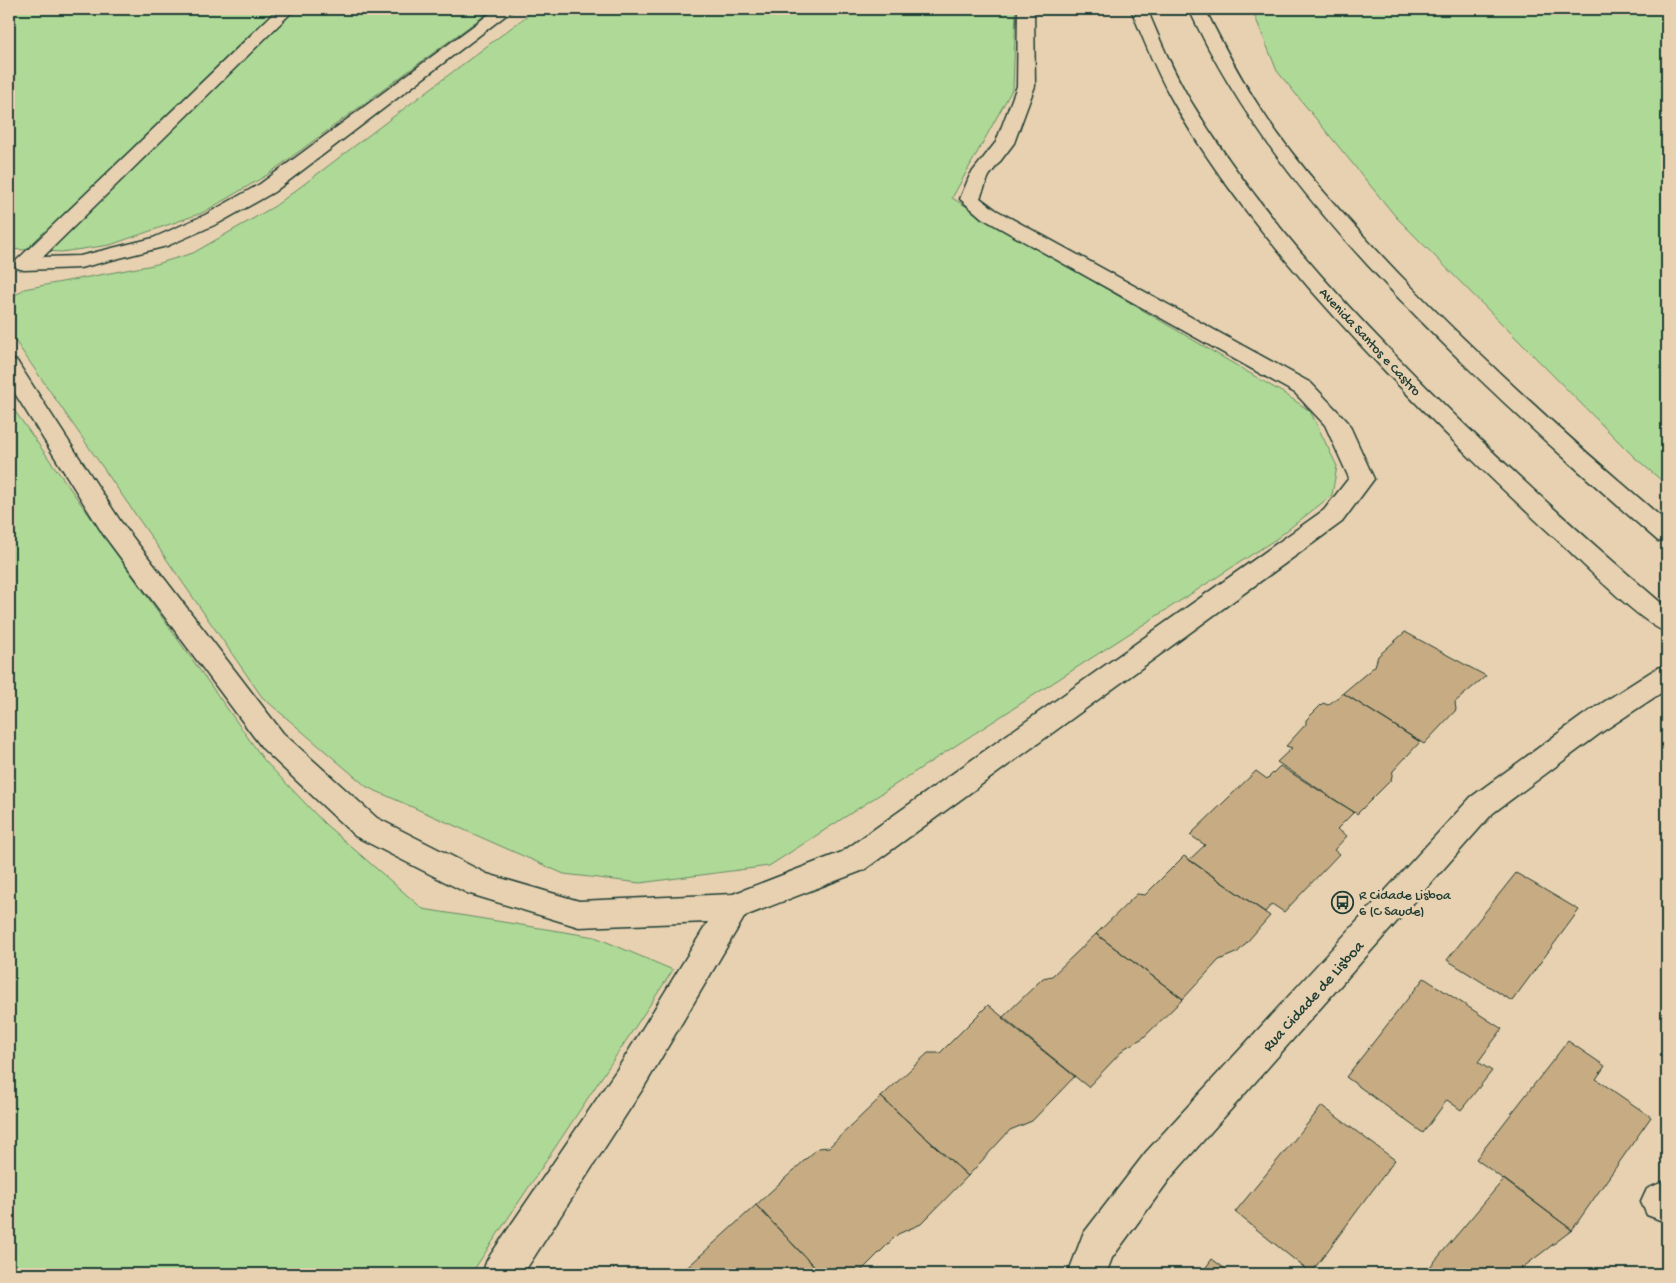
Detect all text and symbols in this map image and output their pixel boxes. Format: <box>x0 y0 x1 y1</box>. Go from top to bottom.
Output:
street label: Avenida Santos e Castro <box>1315 285 1424 400</box>
place label: R Cidade Lisboa 6 (C Saude) <box>1359 888 1452 921</box>
bus stop icon: R Cidade Lisboa 6 (C Saude) <box>1331 890 1355 914</box>
street label: Rua Cidade de Lisboa <box>1260 937 1370 1057</box>

